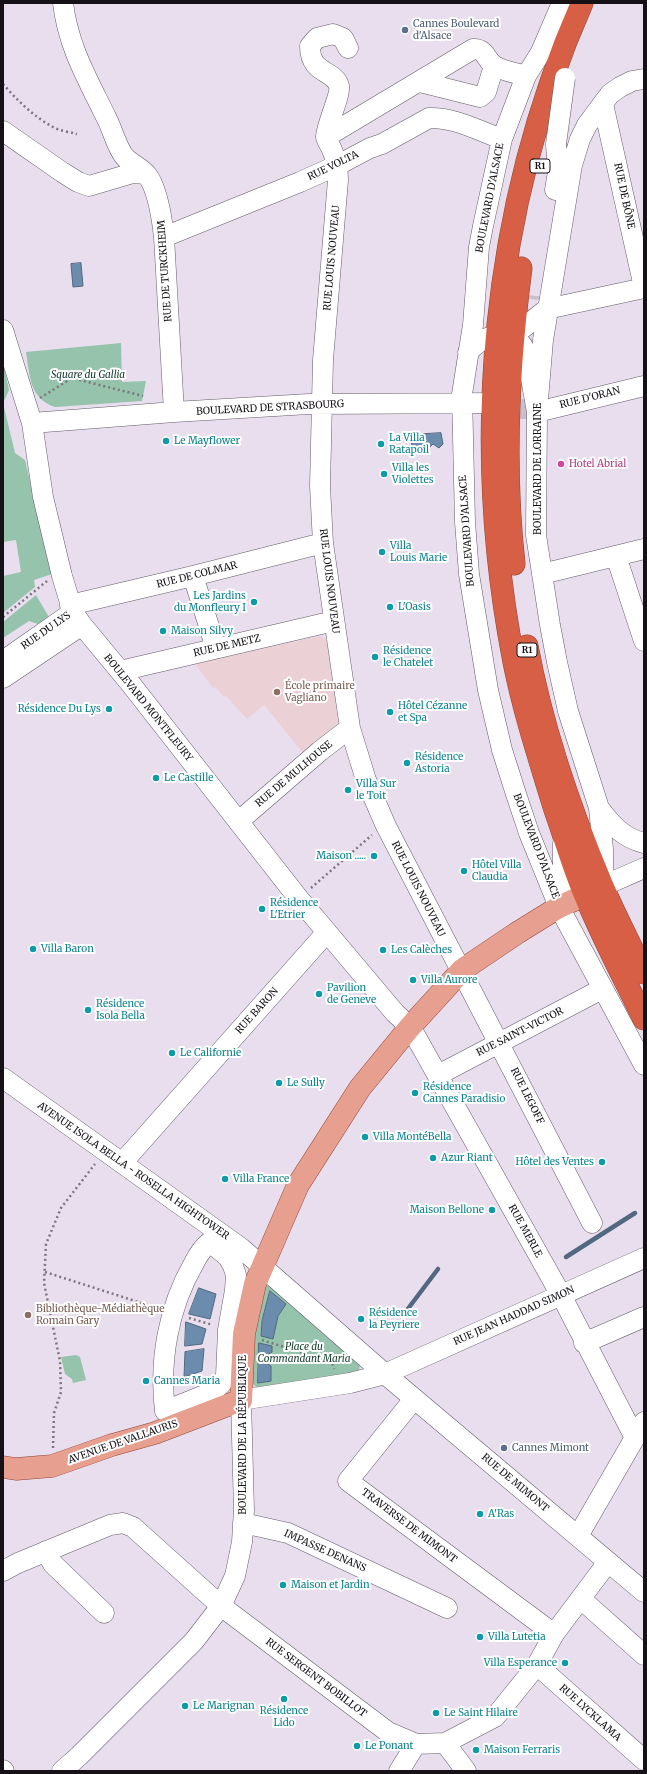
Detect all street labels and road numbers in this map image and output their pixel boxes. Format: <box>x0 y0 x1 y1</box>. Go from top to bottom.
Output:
street label: BOULEVARD D'ALSACE <box>473 142 507 254</box>
street label: RUE VOLTA <box>306 149 360 183</box>
road number: R1 <box>530 159 550 173</box>
street label: RUE DE BÔNE <box>611 162 637 230</box>
street label: RUE LOUIS NOUVEAU <box>321 205 343 311</box>
street label: RUE DE TURCKHEIM <box>155 220 175 322</box>
street label: RUE D'ORAN <box>558 385 622 411</box>
street label: BOULEVARD DE STRASBOURG <box>196 398 344 418</box>
street label: BOULEVARD DE LORRAINE <box>532 403 544 535</box>
street label: BOULEVARD D'ALSACE <box>457 475 477 587</box>
street label: RUE LOUIS NOUVEAU <box>317 528 341 634</box>
street label: RUE DE COLMAR <box>155 559 239 591</box>
street label: RUE DU LYS <box>19 610 73 652</box>
street label: RUE DE METZ <box>192 632 262 660</box>
road number: R1 <box>517 643 537 657</box>
street label: BOULEVARD MONTFLEURY <box>101 652 195 764</box>
street label: RUE DE MULHOUSE <box>253 738 335 810</box>
street label: BOULEVARD D'ALSACE <box>510 792 562 900</box>
street label: RUE LOUIS NOUVEAU <box>389 839 447 939</box>
street label: RUE BARON <box>233 985 281 1037</box>
street label: RUE SAINT-VICTOR <box>475 1005 565 1059</box>
street label: RUE LEGOFF <box>508 1066 546 1126</box>
street label: AVENUE ISOLA BELLA - ROSELLA HIGHTOWER <box>35 1100 231 1242</box>
street label: RUE MERLE <box>506 1203 544 1259</box>
street label: RUE JEAN HADDAD SIMON <box>452 1284 576 1348</box>
street label: BOULEVARD DE LA RÉPUBLIQUE <box>237 1355 249 1515</box>
street label: AVENUE DE VALLAURIS <box>67 1418 179 1466</box>
street label: RUE DE MIMONT <box>479 1451 551 1515</box>
street label: TRAVERSE DE MIMONT <box>359 1486 459 1566</box>
street label: IMPASSE DENANS <box>282 1527 368 1575</box>
street label: RUE SERGENT BOBILLOT <box>263 1636 369 1720</box>
street label: RUE LYCKLAMA <box>557 1682 623 1744</box>

